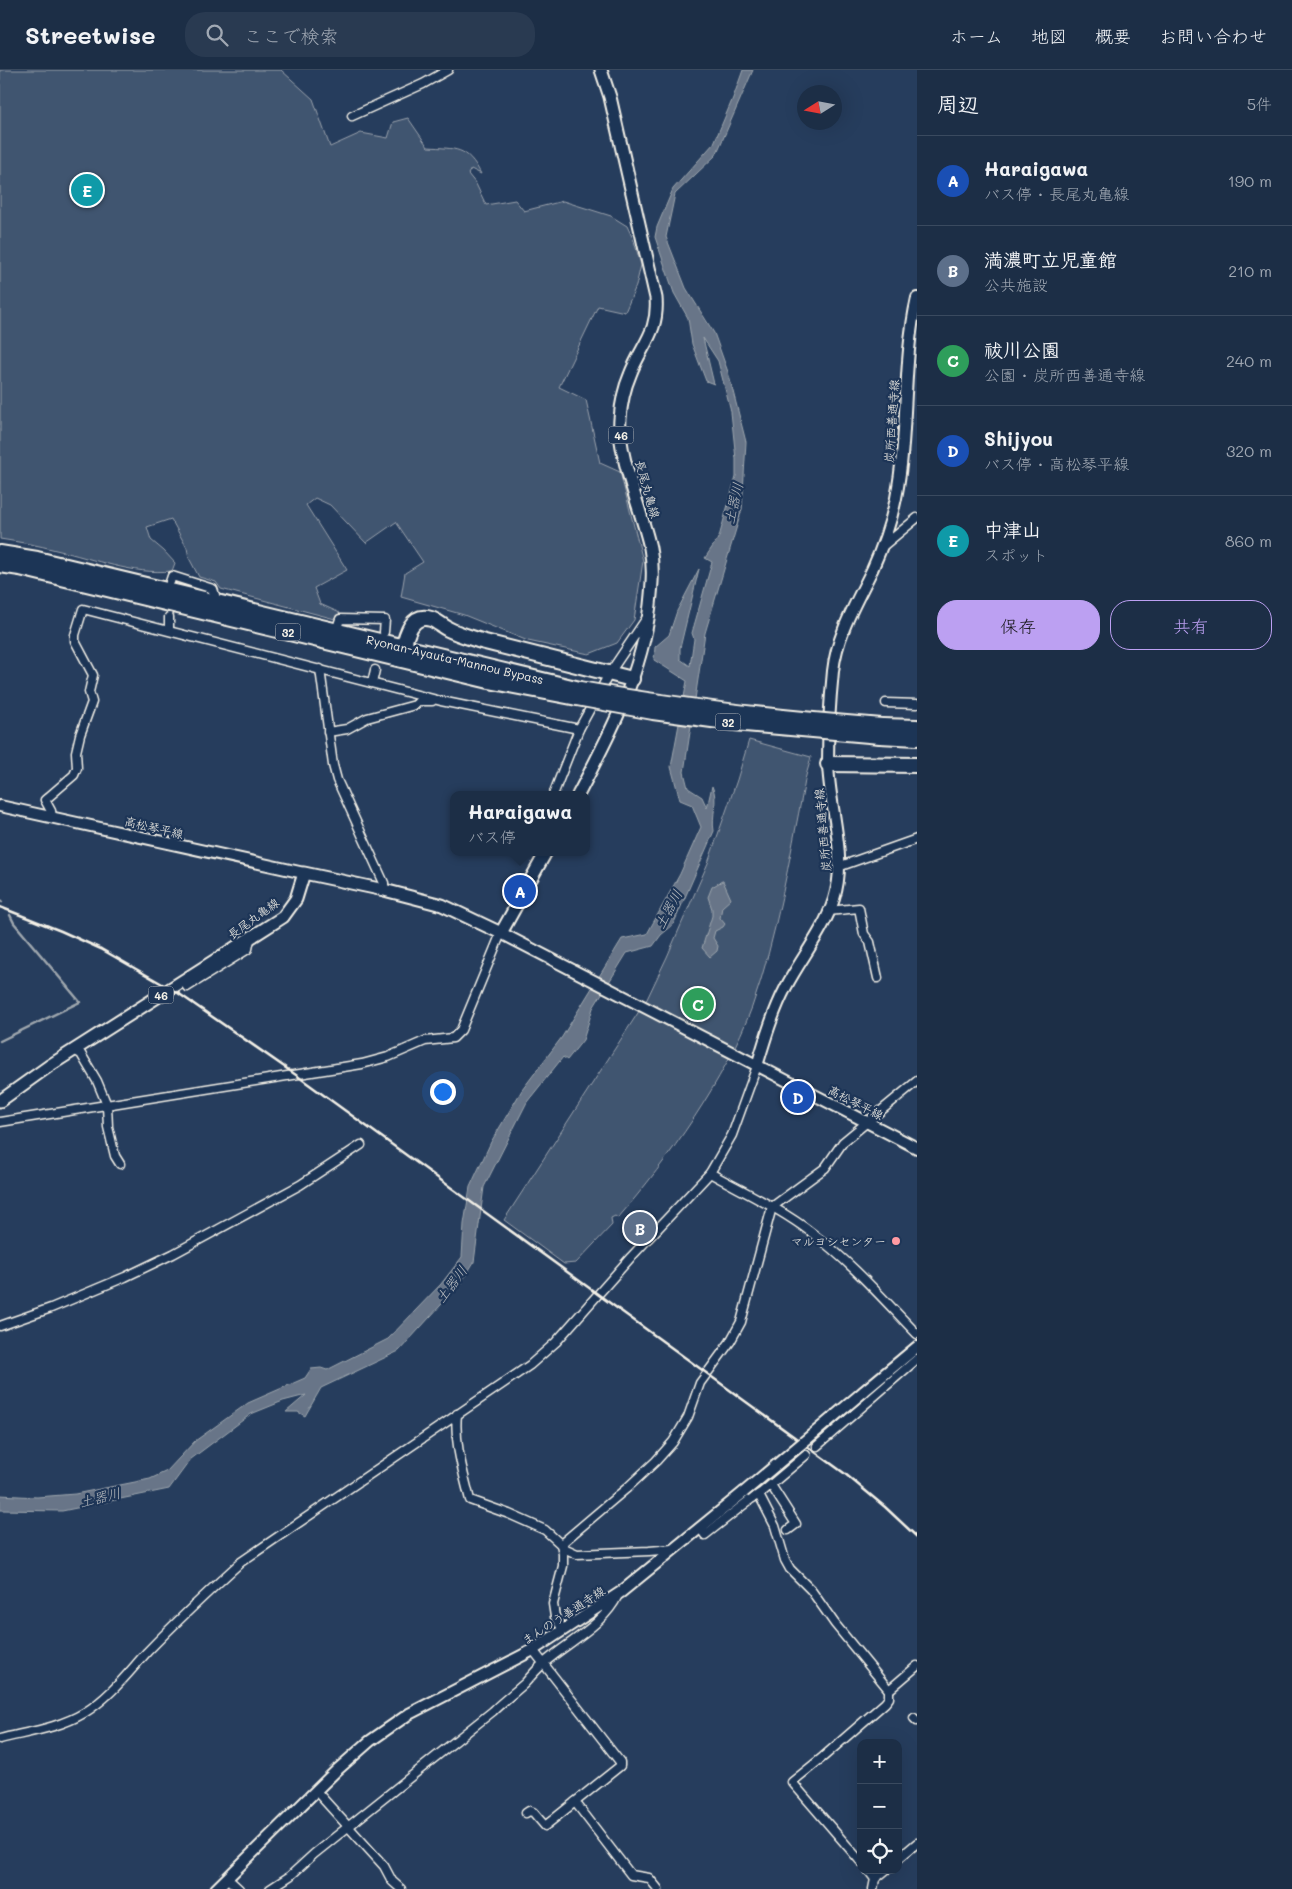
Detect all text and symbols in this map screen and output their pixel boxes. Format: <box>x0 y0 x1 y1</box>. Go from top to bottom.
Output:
search box <box>185 12 535 57</box>
text: Streetwise <box>25 19 155 50</box>
icon: search <box>203 21 231 49</box>
text: ここで検索 <box>243 23 338 48</box>
text: ホーム <box>950 24 1003 48</box>
text: 地図 <box>1031 24 1067 48</box>
text: 概要 <box>1095 24 1131 48</box>
text: お問い合わせ <box>1159 24 1267 48</box>
north arrow <box>797 85 842 130</box>
text: 周辺 <box>937 90 979 117</box>
text: 5件 <box>1247 93 1272 114</box>
text: Haraigawa <box>984 156 1088 181</box>
text: A <box>947 170 959 191</box>
text: 190 m <box>1228 170 1272 191</box>
pin: E <box>71 171 103 209</box>
text: バス停 · 長尾丸亀線 <box>984 183 1129 204</box>
text: 満濃町立児童館 <box>984 247 1117 272</box>
text: B <box>948 260 958 281</box>
text: 210 m <box>1228 260 1272 281</box>
text: 公共施設 <box>984 274 1048 295</box>
text: 祓川公園 <box>984 337 1060 362</box>
text: C <box>947 350 959 371</box>
text: 240 m <box>1226 350 1272 371</box>
text: 公園 · 炭所西善通寺線 <box>984 364 1145 385</box>
street label: 炭所西善通寺線 <box>880 379 902 463</box>
road number: 46 <box>608 426 634 444</box>
text: Shijyou <box>984 426 1053 451</box>
text: D <box>947 440 959 461</box>
text: 320 m <box>1226 440 1272 461</box>
text: バス停 · 高松琴平線 <box>984 453 1129 474</box>
street label: 長尾丸亀線 <box>632 458 664 520</box>
water label: 土器川 <box>719 480 747 526</box>
text: 中津山 <box>984 517 1041 542</box>
text: E <box>948 530 958 551</box>
text: 860 m <box>1225 530 1272 551</box>
text: スポット <box>984 544 1048 565</box>
button: 保存 <box>937 600 1100 650</box>
button: 共有 <box>1110 600 1272 650</box>
road number: 32 <box>276 624 300 640</box>
street label: Ryonan-Ayauta-Mannou Bypass <box>365 631 545 687</box>
road number: 32 <box>716 714 740 730</box>
street label: 炭所西善通寺線 <box>810 787 834 873</box>
popup <box>450 791 590 856</box>
text: Haraigawa <box>468 799 572 824</box>
street label: 高松琴平線 <box>123 812 185 842</box>
text: バス停 <box>468 826 516 847</box>
pin: A <box>504 872 536 910</box>
water label: 土器川 <box>650 886 686 932</box>
street label: 長尾丸亀線 <box>224 894 282 942</box>
pin: C <box>682 985 714 1023</box>
road number: 46 <box>148 986 174 1004</box>
pin: D <box>782 1078 814 1116</box>
your location <box>430 1079 456 1105</box>
street label: 高松琴平線 <box>826 1081 886 1123</box>
pin: B <box>624 1209 656 1247</box>
place label: マルヨシセンター <box>791 1233 886 1249</box>
marker: マルヨシセンター <box>890 1235 902 1247</box>
water label: 土器川 <box>431 1262 471 1306</box>
water label: 土器川 <box>77 1483 123 1511</box>
street label: まんのう善通寺線 <box>518 1582 608 1648</box>
map controls <box>857 1739 902 1874</box>
button: + <box>857 1739 902 1784</box>
button: − <box>857 1784 902 1829</box>
button: locate <box>857 1829 902 1874</box>

